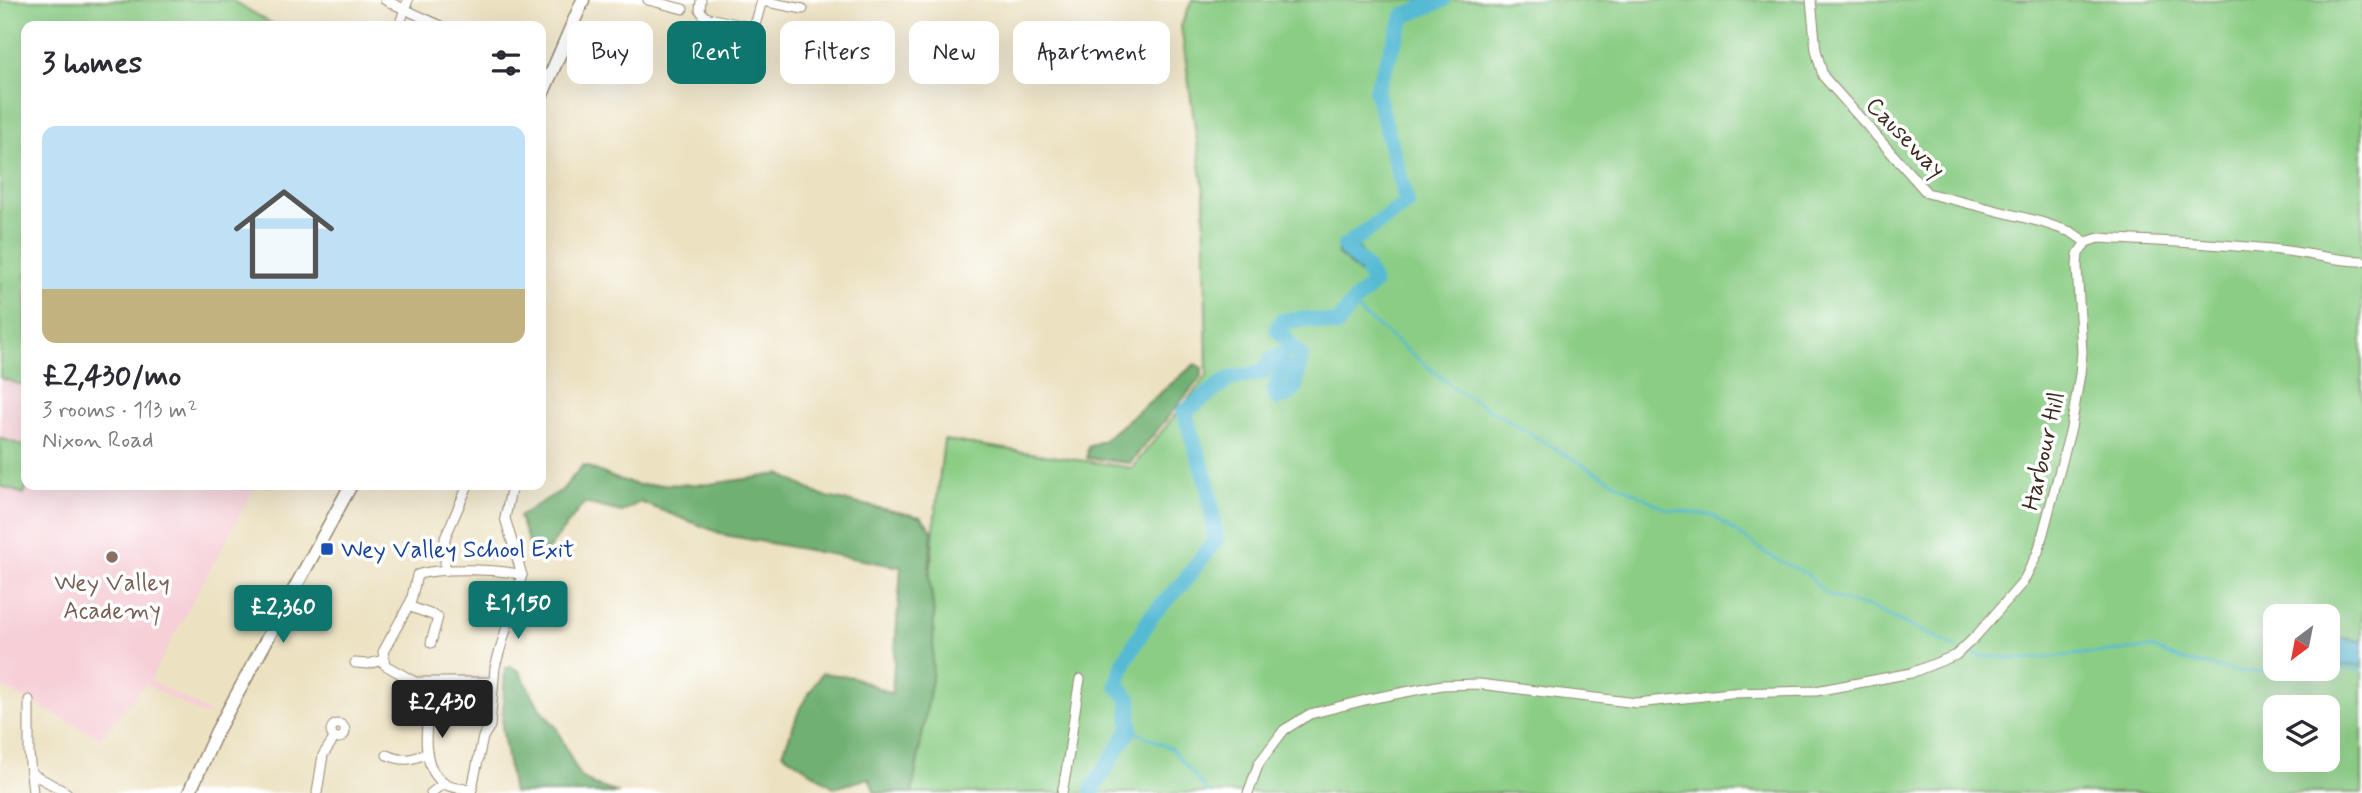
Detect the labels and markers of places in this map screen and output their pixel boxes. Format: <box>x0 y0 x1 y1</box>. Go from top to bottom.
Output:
place label: Wey Valley School Exit <box>341 535 574 566</box>
marker: Wey Valley School Exit <box>319 541 335 557</box>
marker: Wey Valley Academy <box>104 549 120 565</box>
place label: Wey Valley Academy <box>54 568 170 627</box>
pin: £1,150 <box>461 582 575 641</box>
pin: £2,360 <box>226 586 340 645</box>
pin: £2,430 <box>385 680 499 740</box>

